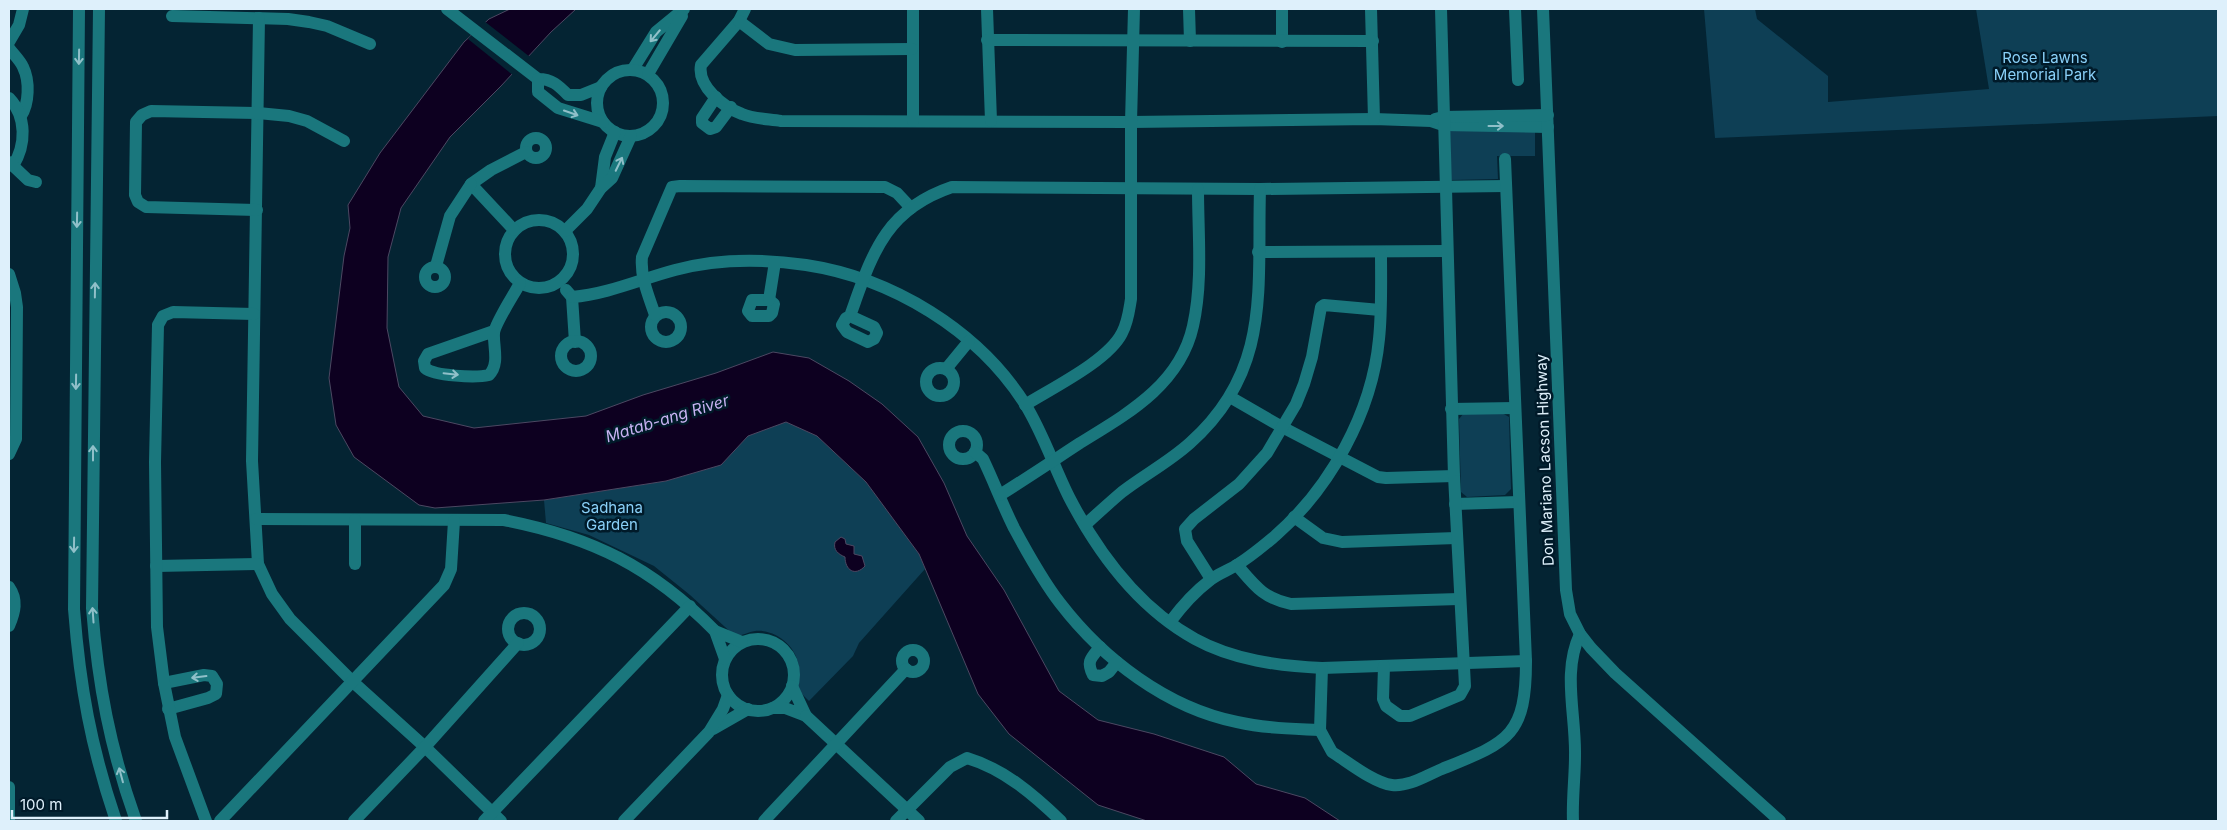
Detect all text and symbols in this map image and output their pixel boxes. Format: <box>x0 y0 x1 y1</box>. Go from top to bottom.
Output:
one-way arrow <box>649 29 660 42</box>
park label: Rose Lawns Memorial Park <box>1994 48 2097 84</box>
one-way arrow <box>74 49 84 65</box>
one-way arrow <box>563 109 579 118</box>
one-way arrow <box>1488 121 1504 131</box>
one-way arrow <box>615 157 624 172</box>
one-way arrow <box>72 212 82 228</box>
one-way arrow <box>90 283 100 299</box>
street label: Don Mariano Lacson Highway <box>1531 353 1558 566</box>
one-way arrow <box>443 369 459 379</box>
one-way arrow <box>71 374 81 390</box>
water label: Matab-ang River <box>603 389 732 446</box>
one-way arrow <box>88 445 98 462</box>
park label: Sadhana Garden <box>581 498 643 534</box>
one-way arrow <box>69 536 79 553</box>
one-way arrow <box>88 608 97 624</box>
one-way arrow <box>192 672 208 682</box>
one-way arrow <box>115 767 125 783</box>
scale bar <box>12 788 168 820</box>
text: 100 m <box>20 795 62 814</box>

